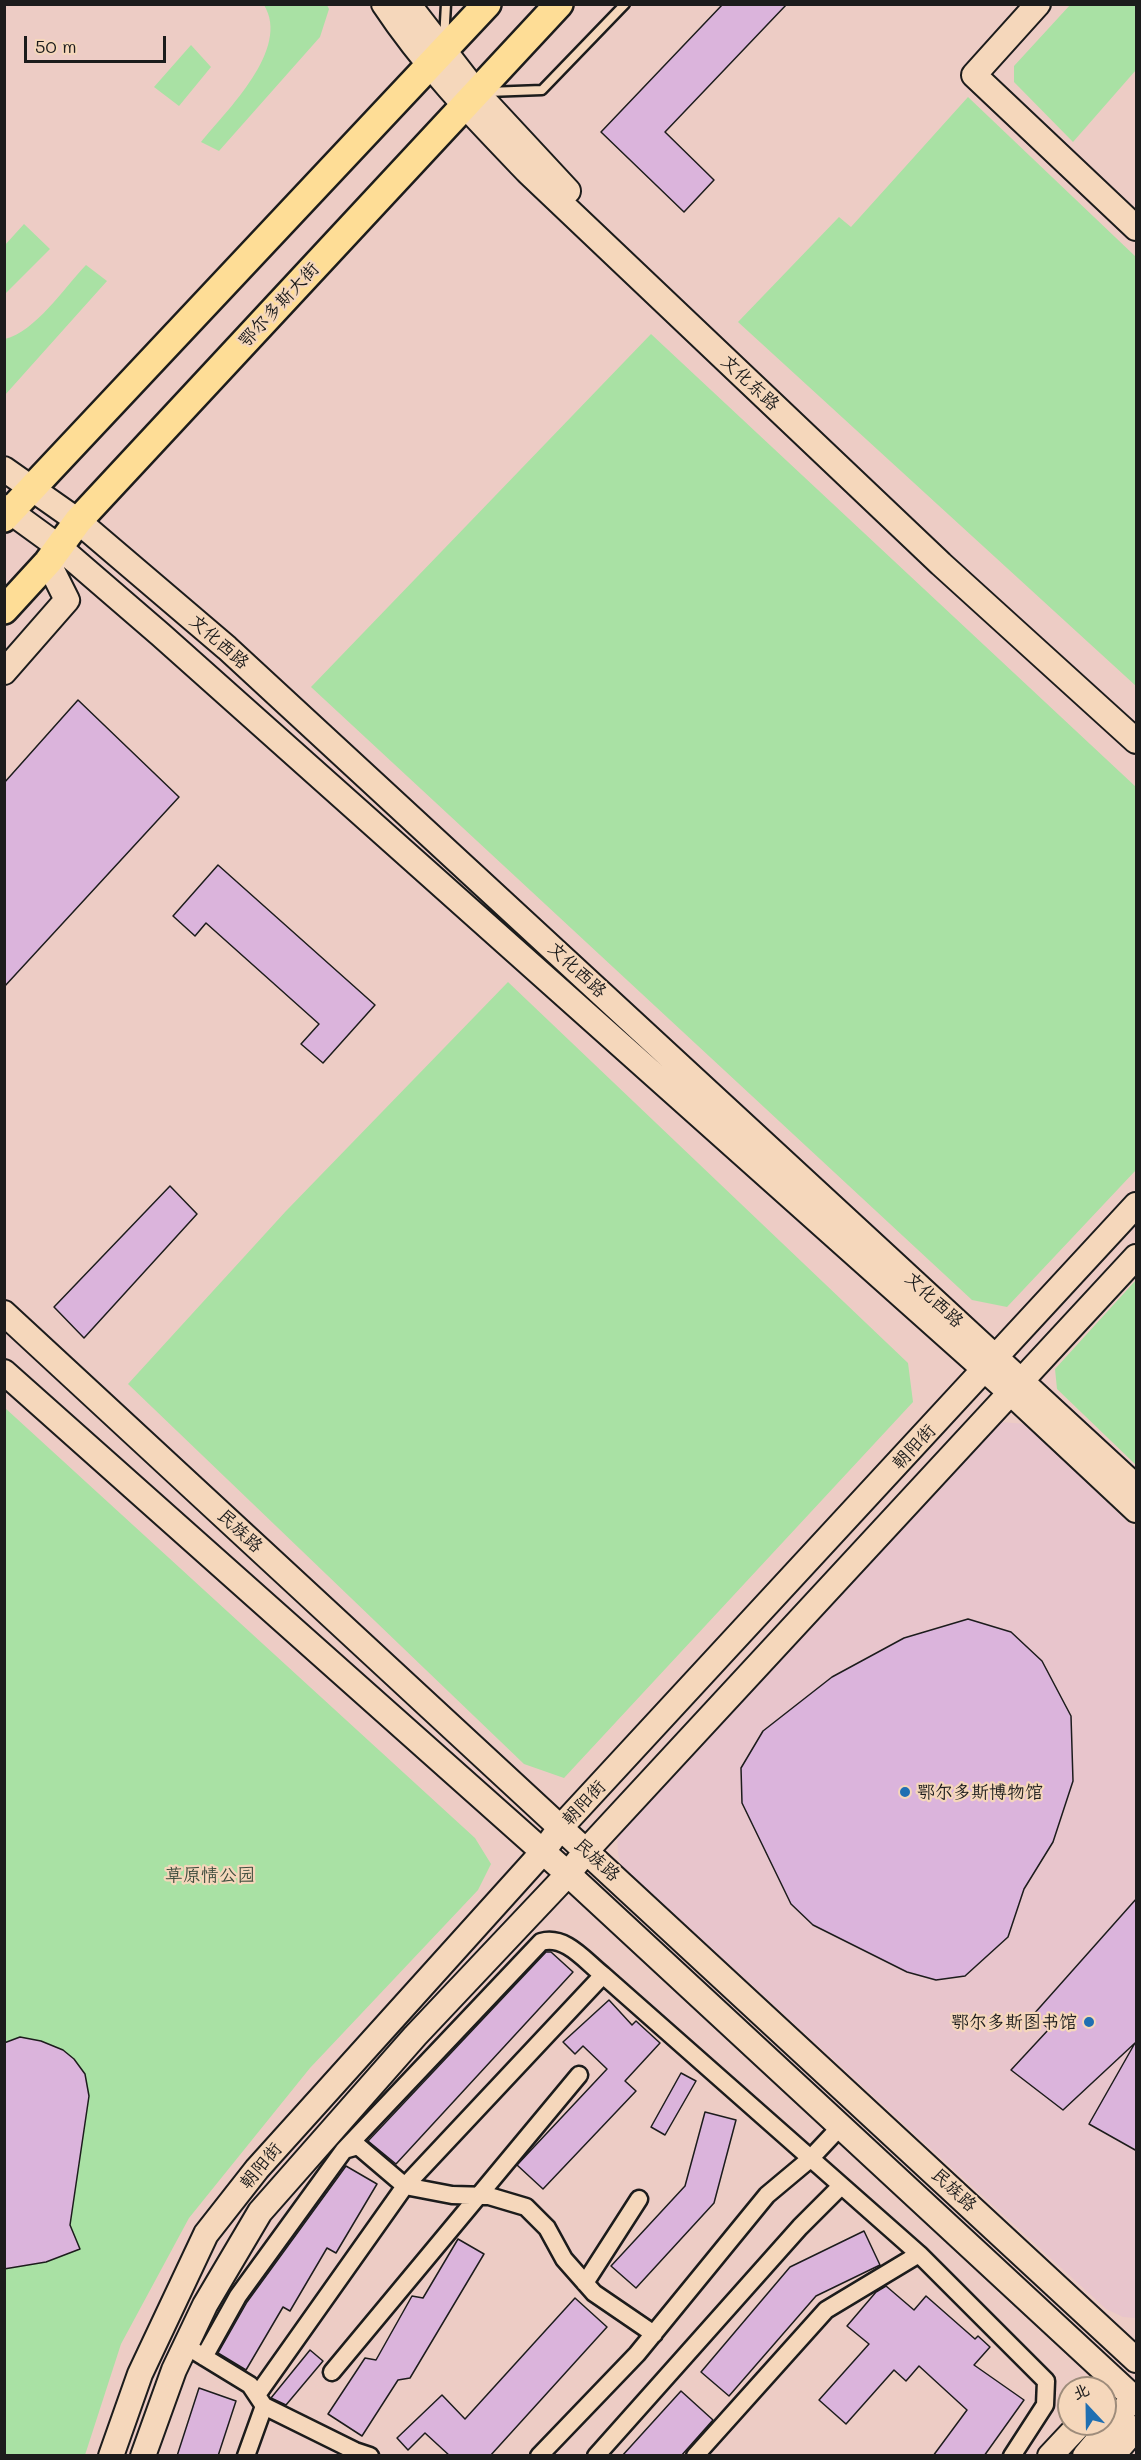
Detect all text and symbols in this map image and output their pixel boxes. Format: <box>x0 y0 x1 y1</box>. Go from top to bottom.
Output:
scale bar <box>27 24 170 62</box>
text: 50 m <box>35 34 77 58</box>
street label: 鄂尔多斯大街 <box>234 258 324 352</box>
street label: 文化东路 <box>716 351 784 415</box>
street label: 文化西路 <box>185 610 253 674</box>
street label: 文化西路 <box>543 938 611 1002</box>
street label: 文化西路 <box>900 1268 968 1332</box>
street label: 朝阳街 <box>888 1420 940 1474</box>
street label: 民族路 <box>213 1505 267 1557</box>
street label: 朝阳街 <box>558 1776 610 1830</box>
place label: 鄂尔多斯博物馆 <box>917 1781 1043 1803</box>
marker: 鄂尔多斯博物馆 <box>898 1785 912 1799</box>
street label: 民族路 <box>570 1834 624 1886</box>
park label: 草原情公园 <box>165 1864 255 1886</box>
place label: 鄂尔多斯图书馆 <box>951 2011 1077 2033</box>
marker: 鄂尔多斯图书馆 <box>1082 2015 1096 2029</box>
street label: 朝阳街 <box>235 2138 287 2194</box>
street label: 民族路 <box>927 2164 981 2216</box>
north arrow <box>1057 2376 1117 2436</box>
text: 北 <box>1069 2378 1092 2403</box>

